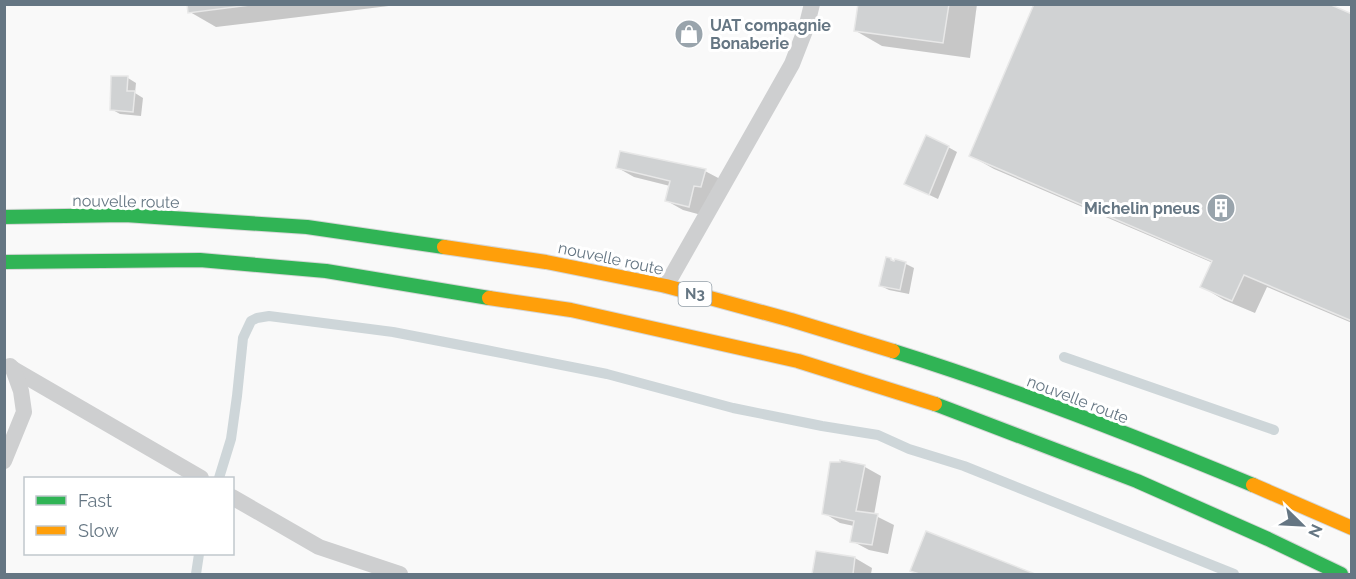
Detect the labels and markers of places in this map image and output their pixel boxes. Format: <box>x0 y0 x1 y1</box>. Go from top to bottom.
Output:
place label: UAT compagnie Bonaberie <box>710 16 831 53</box>
shop icon: UAT compagnie Bonaberie <box>673 18 705 50</box>
building icon: Michelin pneus <box>1205 192 1237 224</box>
place label: Michelin pneus <box>1084 199 1200 218</box>

